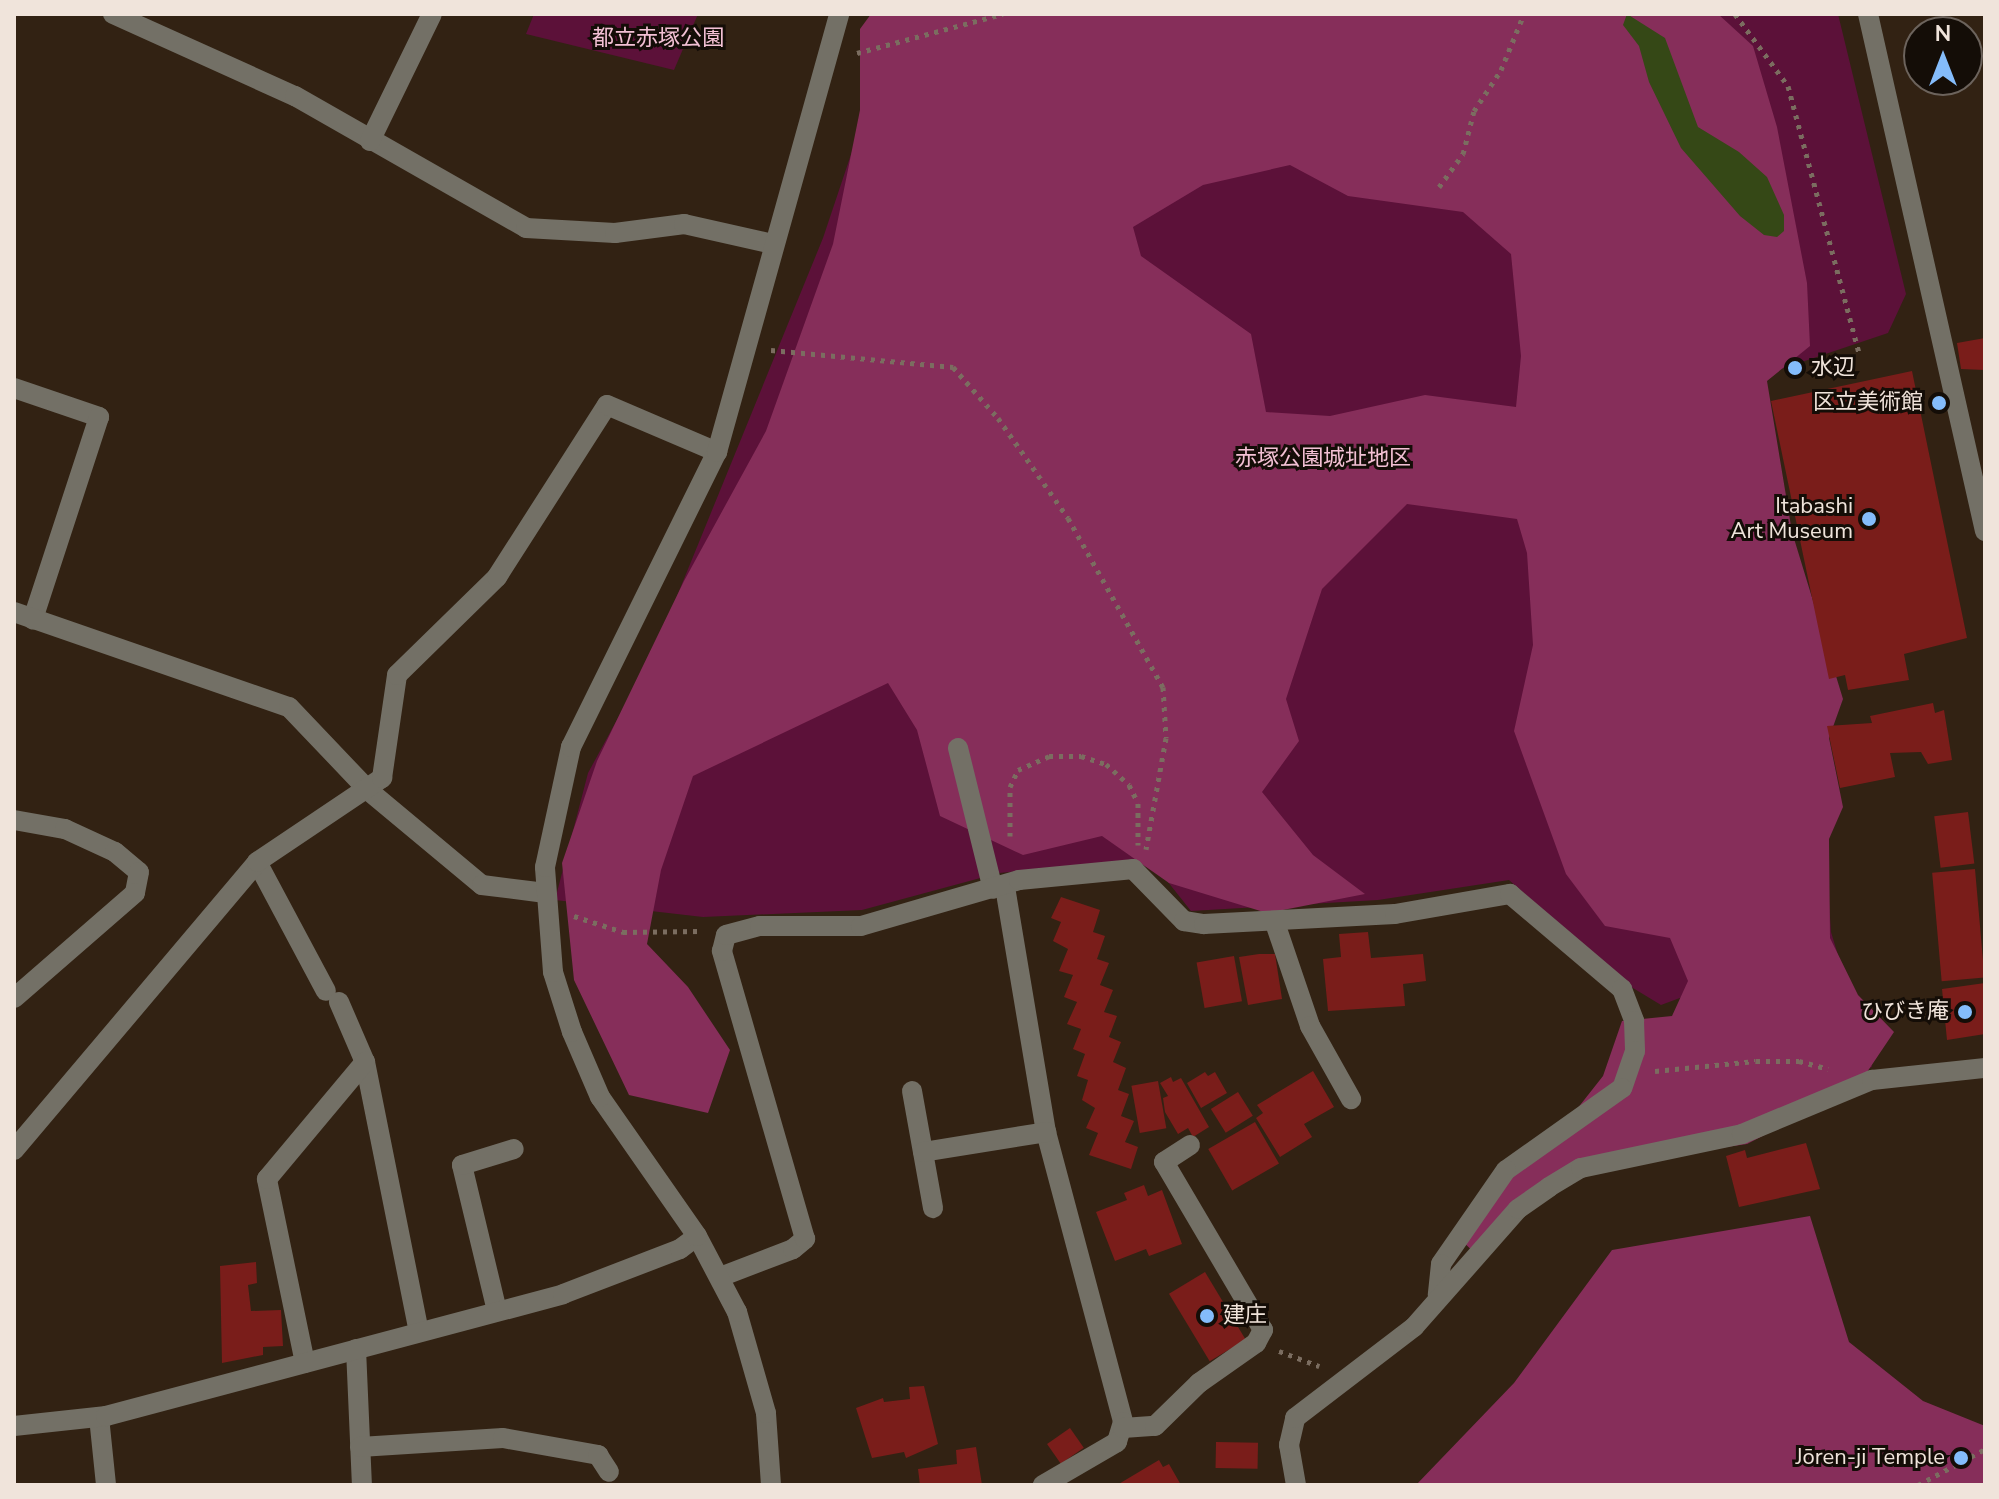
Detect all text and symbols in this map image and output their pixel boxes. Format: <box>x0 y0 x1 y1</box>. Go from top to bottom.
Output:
north arrow <box>1903 16 1983 96</box>
text: N <box>1935 19 1951 49</box>
park label: 都立赤塚公園 <box>592 26 724 52</box>
place label: 水辺 <box>1811 355 1855 381</box>
marker: 水辺 <box>1786 359 1804 377</box>
place label: 区立美術館 <box>1813 390 1923 416</box>
marker: 区立美術館 <box>1930 394 1948 412</box>
park label: 赤塚公園城址地区 <box>1235 446 1411 472</box>
place label: Itabashi Art Museum <box>1731 493 1853 544</box>
marker: Itabashi Art Museum <box>1860 510 1878 528</box>
place label: ひびき庵 <box>1861 999 1949 1025</box>
marker: ひびき庵 <box>1956 1003 1974 1021</box>
place label: 建庄 <box>1223 1303 1267 1329</box>
marker: 建庄 <box>1198 1307 1216 1325</box>
place label: Jōren-ji Temple <box>1795 1445 1945 1471</box>
marker: Jōren-ji Temple <box>1952 1449 1970 1467</box>

